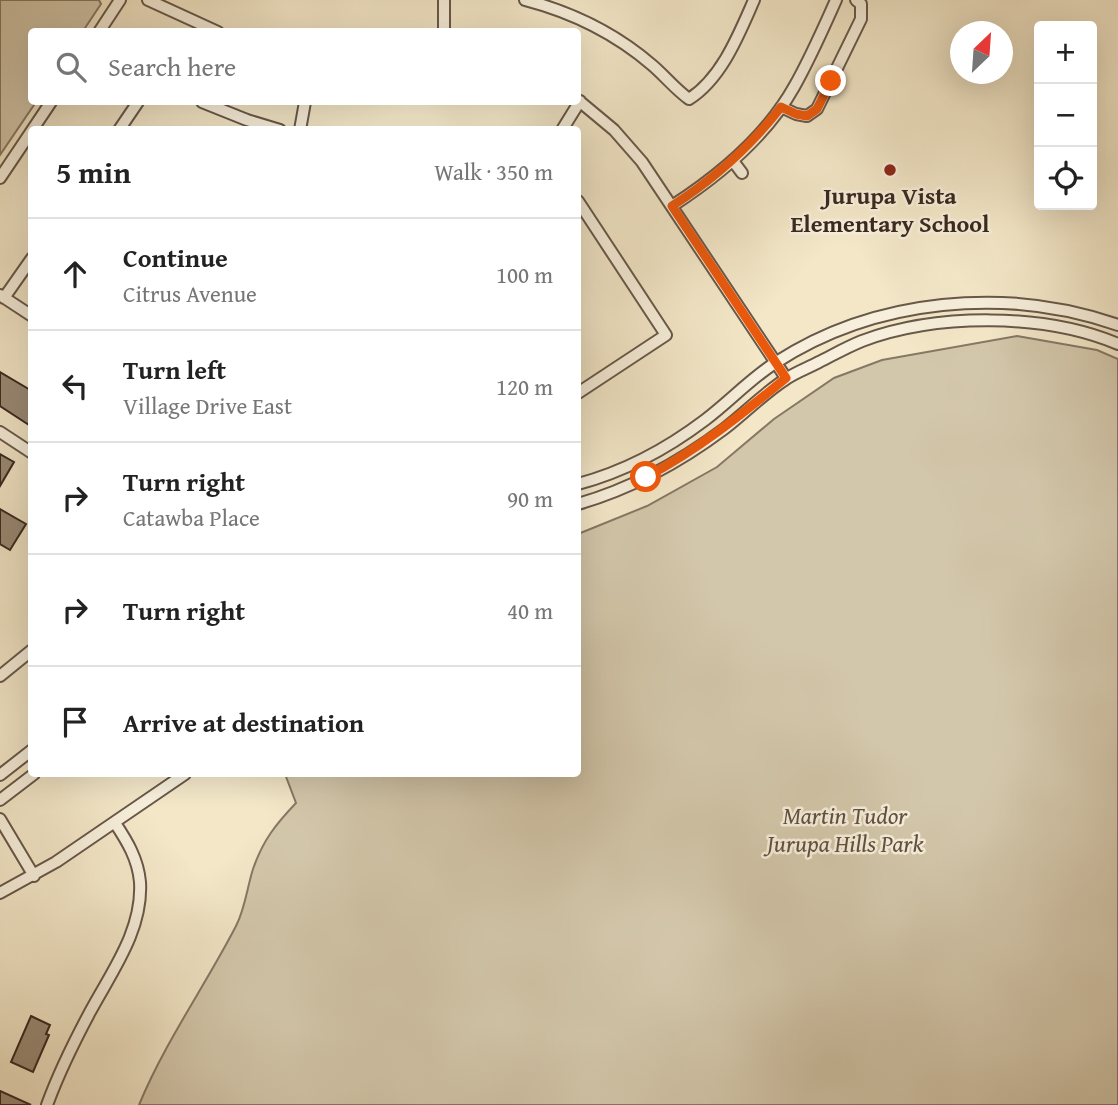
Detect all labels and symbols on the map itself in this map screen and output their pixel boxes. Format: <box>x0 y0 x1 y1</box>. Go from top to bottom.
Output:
north arrow <box>950 21 1013 84</box>
route end <box>815 65 846 96</box>
marker: Jurupa Vista Elementary School <box>882 162 898 178</box>
place label: Jurupa Vista Elementary School <box>790 178 990 241</box>
route start <box>630 461 661 492</box>
park label: Martin Tudor Jurupa Hills Park <box>763 798 923 861</box>

